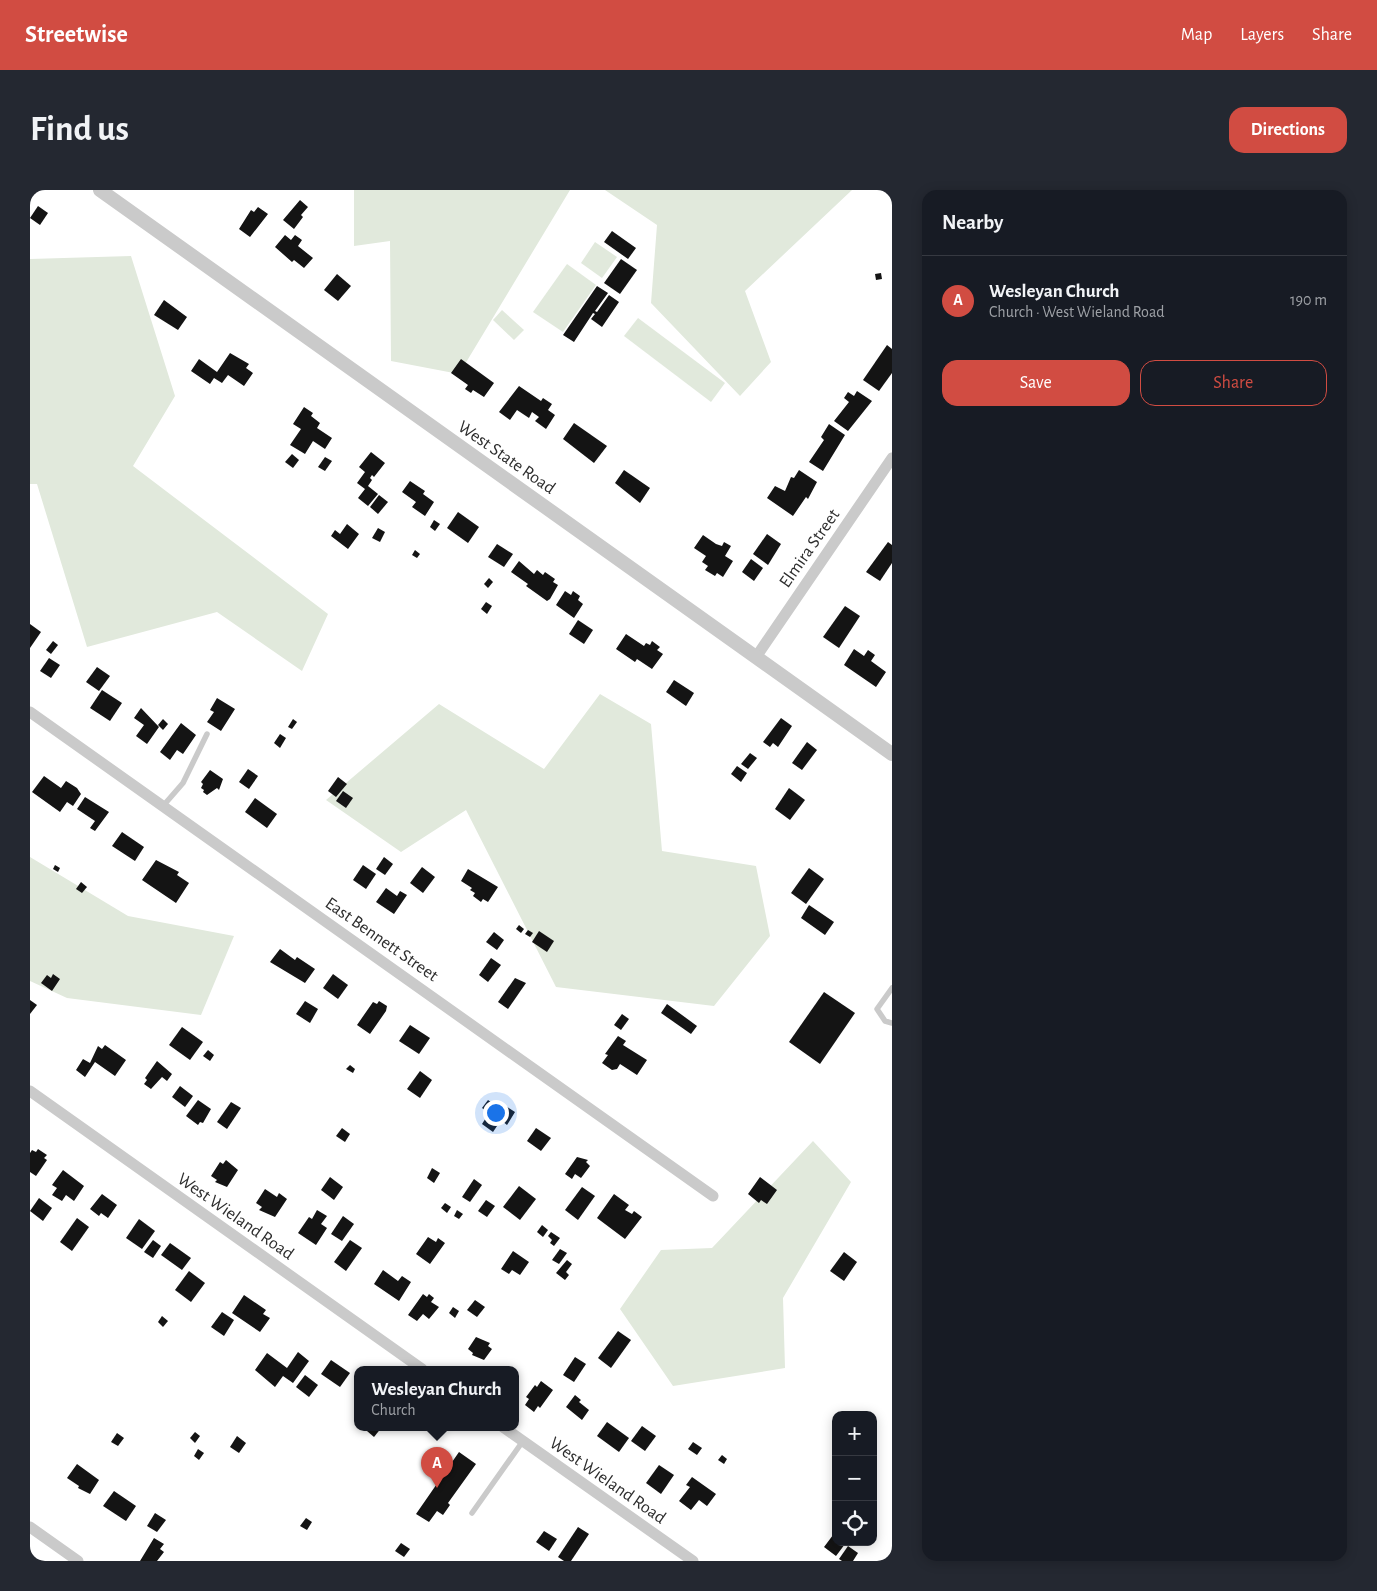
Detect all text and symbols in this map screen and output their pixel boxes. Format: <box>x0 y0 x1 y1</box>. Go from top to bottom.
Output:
text: Streetwise <box>25 23 128 47</box>
text: Map <box>1181 26 1212 44</box>
text: Layers <box>1240 26 1284 44</box>
text: Share <box>1312 26 1352 44</box>
button: Directions <box>1229 107 1347 153</box>
text: Find us <box>30 112 129 147</box>
text: Nearby <box>942 212 1003 233</box>
text: Wesleyan Church <box>989 282 1120 301</box>
text: A <box>953 292 963 308</box>
text: 190 m <box>1290 292 1327 308</box>
text: Church · West Wieland Road <box>989 304 1165 320</box>
button: Save <box>942 360 1130 406</box>
button: Share <box>1140 360 1327 406</box>
street label: West State Road <box>455 418 558 498</box>
street label: Elmira Street <box>776 506 843 591</box>
street label: East Bennett Street <box>322 894 441 986</box>
your location <box>483 1100 509 1126</box>
street label: West Wieland Road <box>174 1170 297 1264</box>
popup <box>354 1366 519 1431</box>
text: Wesleyan Church <box>371 1380 502 1399</box>
text: Church <box>371 1402 416 1418</box>
map controls <box>832 1411 877 1546</box>
button: + <box>832 1411 877 1456</box>
street label: West Wieland Road <box>546 1434 669 1528</box>
pin: A <box>421 1447 453 1488</box>
button: − <box>832 1456 877 1501</box>
button: locate <box>832 1501 877 1546</box>

